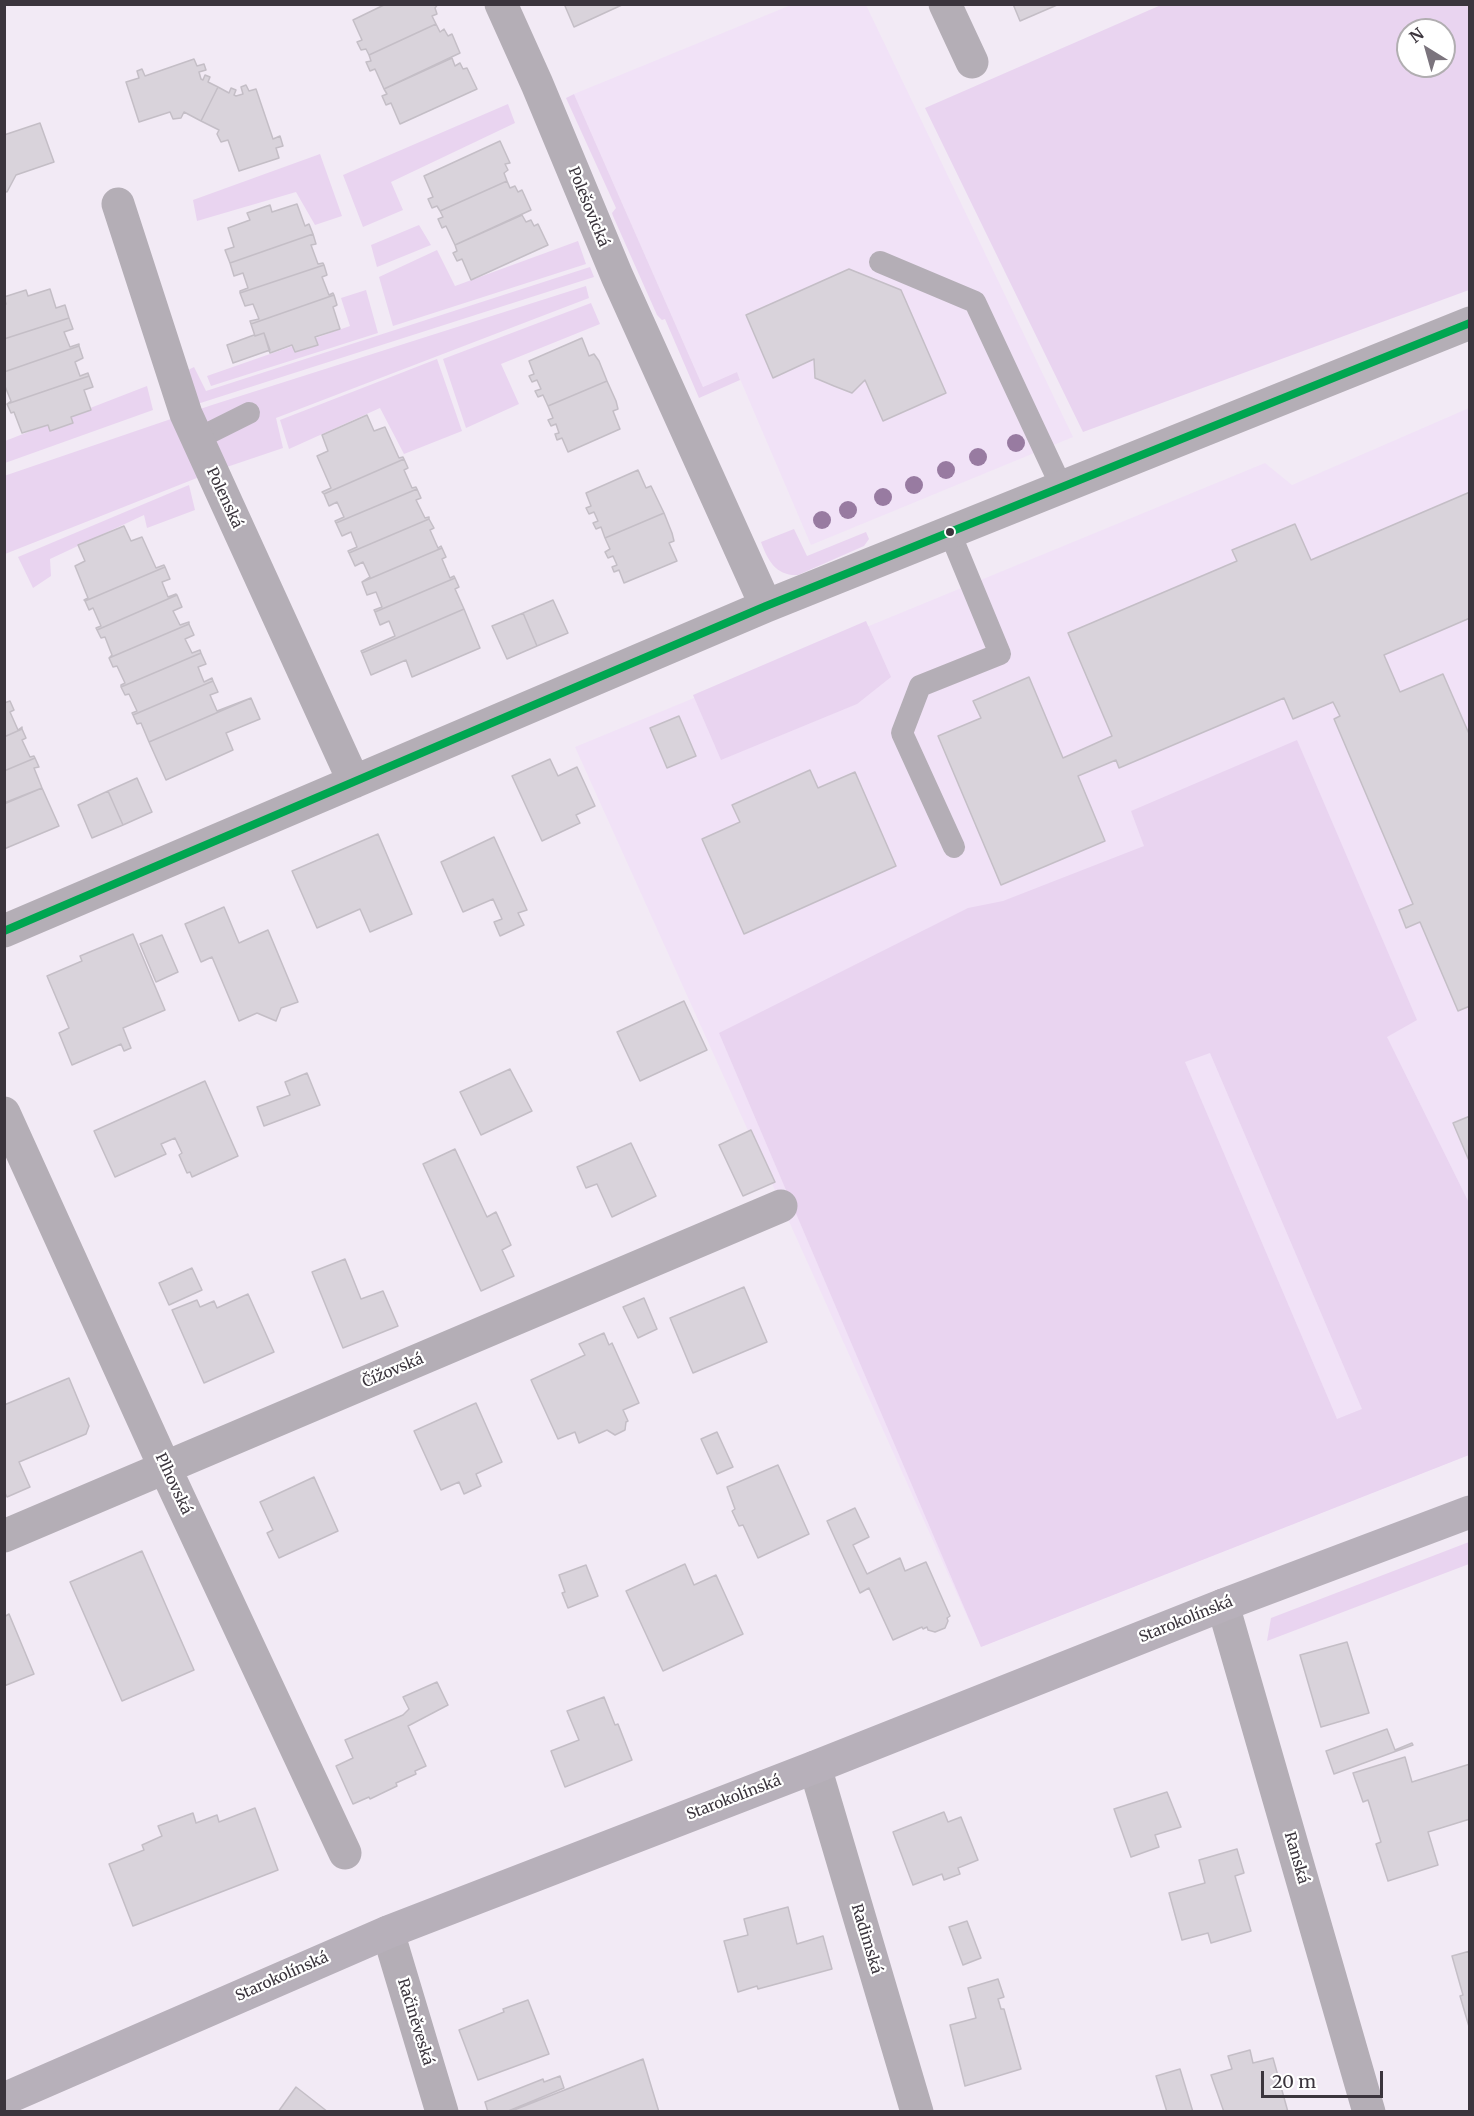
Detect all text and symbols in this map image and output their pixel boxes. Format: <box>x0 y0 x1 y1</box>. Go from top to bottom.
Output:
north arrow <box>1396 18 1456 78</box>
text: N <box>1405 23 1427 47</box>
street label: Polešovická <box>564 164 612 250</box>
street label: Polenská <box>202 465 246 531</box>
unlabelled marker <box>944 526 956 538</box>
street label: Čížovská <box>360 1350 426 1392</box>
street label: Plhovská <box>151 1450 195 1518</box>
street label: Starokolínská <box>1136 1593 1236 1647</box>
street label: Starokolínská <box>684 1772 784 1824</box>
street label: Ranská <box>1280 1830 1312 1886</box>
street label: Radimská <box>847 1902 885 1976</box>
street label: Starokolínská <box>233 1949 331 2005</box>
street label: Račiněveská <box>393 1976 437 2068</box>
scale bar <box>1264 2059 1386 2097</box>
text: 20 m <box>1272 2070 1316 2093</box>

